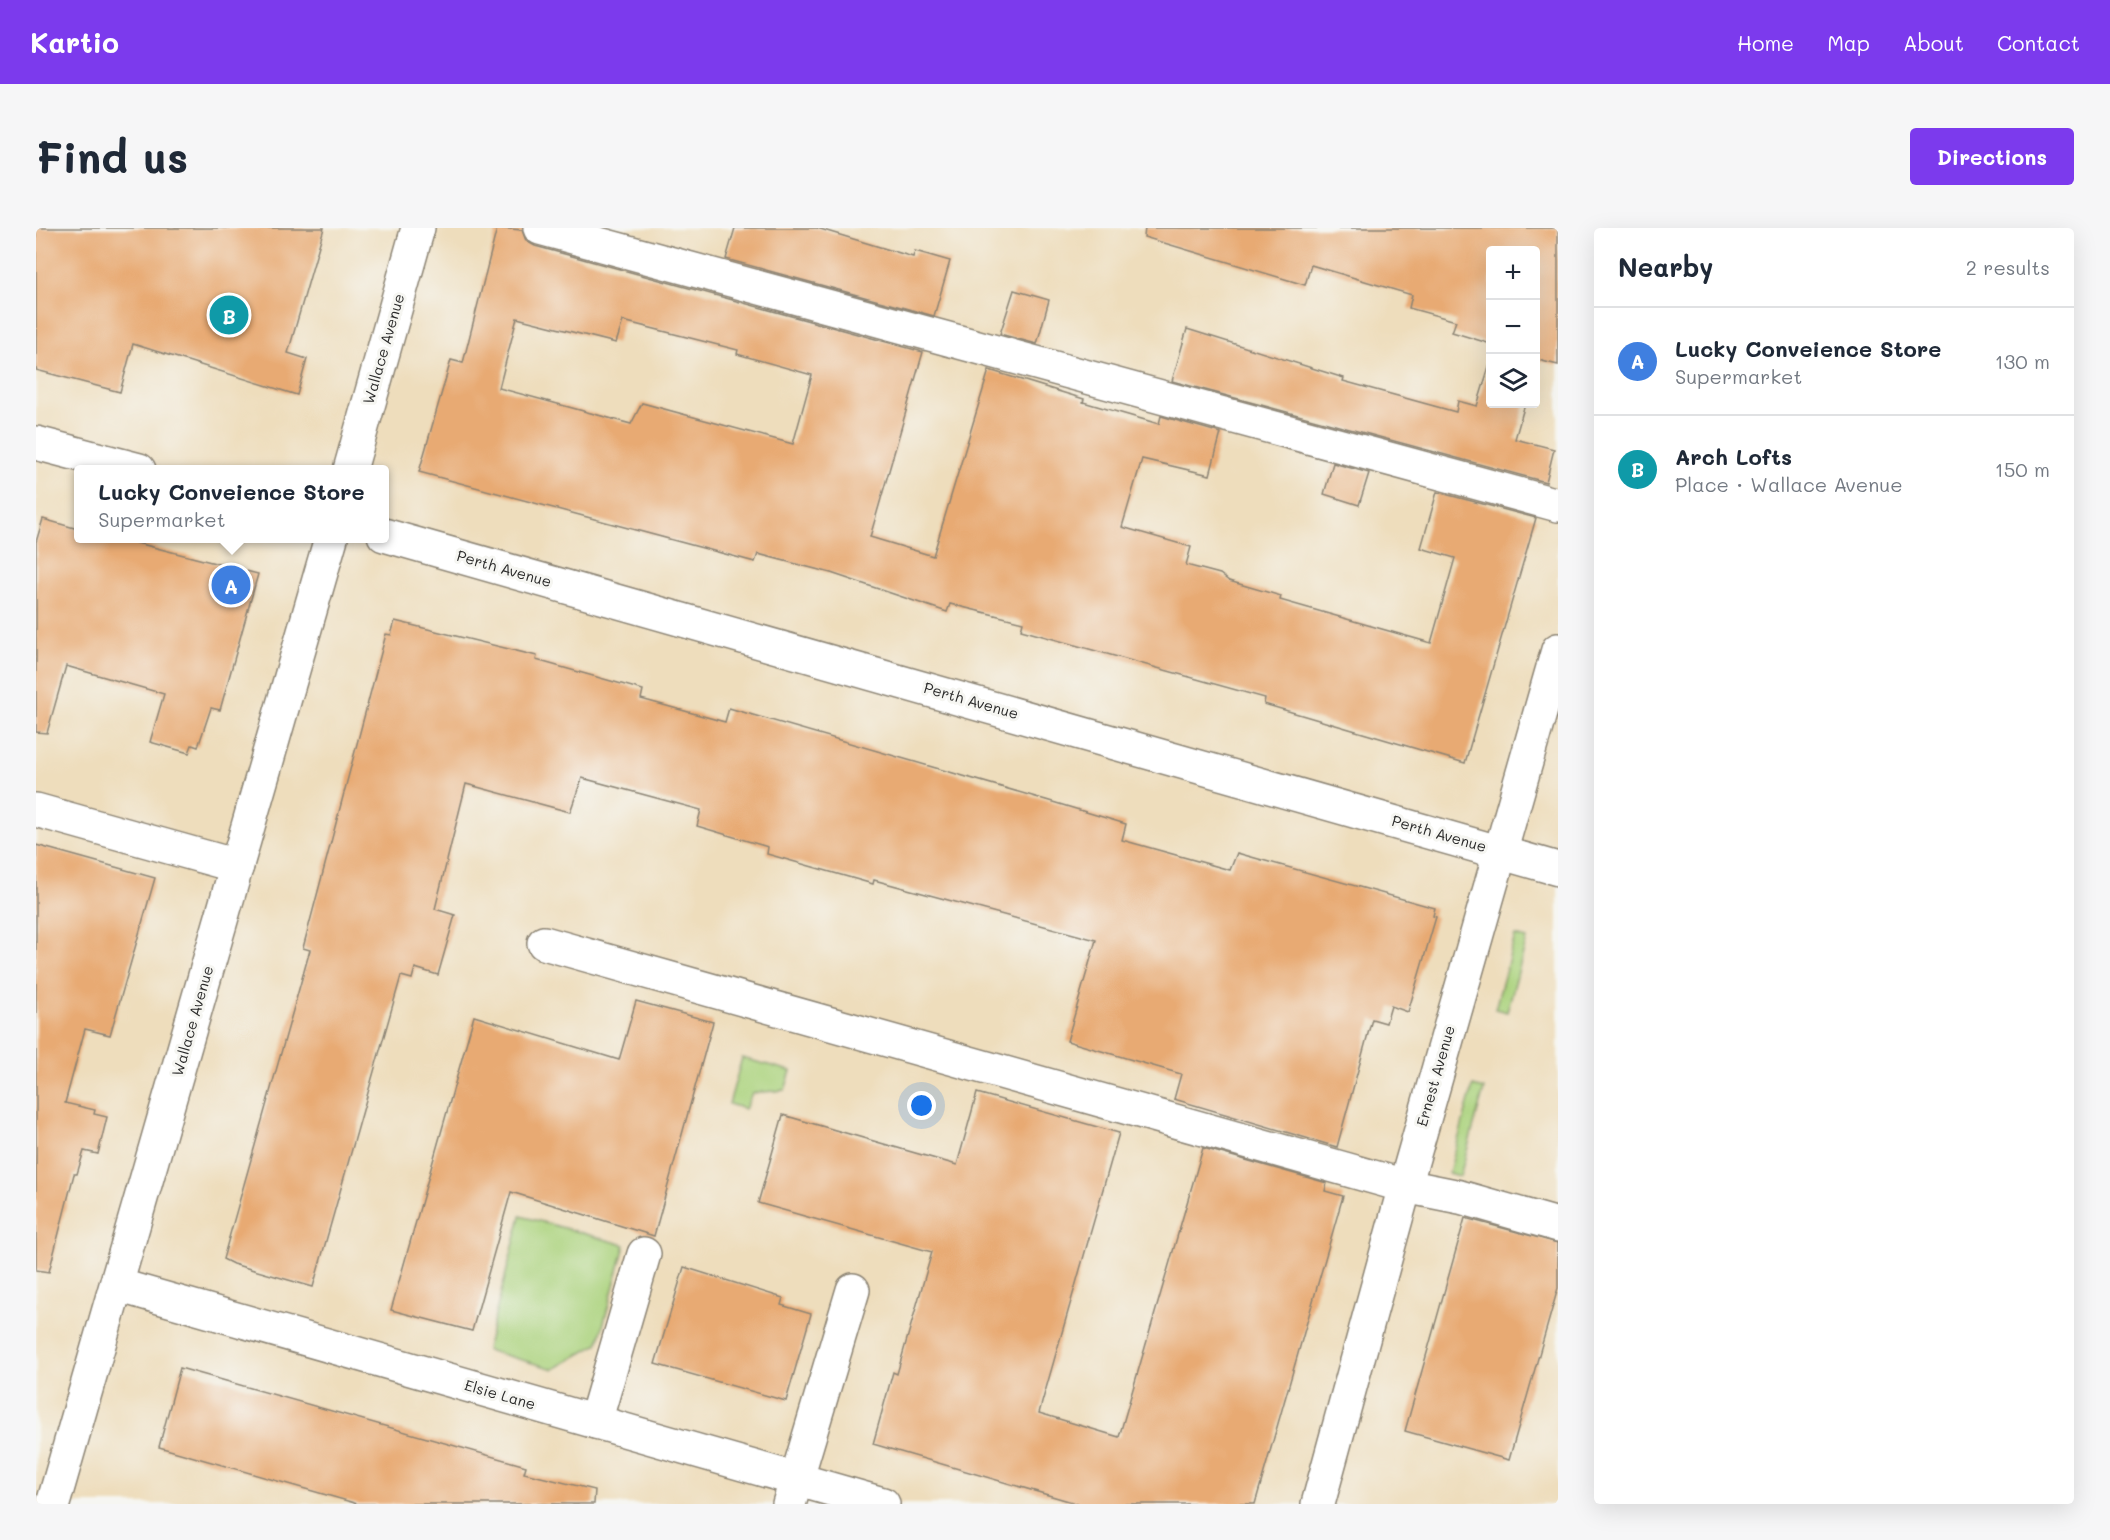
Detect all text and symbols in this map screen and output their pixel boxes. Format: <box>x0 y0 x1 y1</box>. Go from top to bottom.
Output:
text: Kartio <box>30 24 119 60</box>
text: Home <box>1737 29 1794 56</box>
text: Map <box>1827 29 1870 56</box>
text: About <box>1903 29 1964 56</box>
text: Contact <box>1997 29 2080 56</box>
button: Directions <box>1910 128 2074 185</box>
text: Find us <box>36 129 188 184</box>
map controls <box>1486 246 1540 408</box>
button: + <box>1486 246 1540 300</box>
text: Nearby <box>1618 250 1713 284</box>
text: 2 results <box>1966 254 2050 280</box>
street label: Wallace Avenue <box>358 291 408 406</box>
pin: B <box>210 292 248 338</box>
button: − <box>1486 300 1540 354</box>
text: Lucky Conveience Store <box>1675 334 1941 363</box>
text: A <box>1631 348 1644 374</box>
text: 130 m <box>1995 348 2050 374</box>
button: layers <box>1486 354 1540 408</box>
text: Supermarket <box>1675 363 1802 389</box>
text: Arch Lofts <box>1675 442 1792 471</box>
text: B <box>1631 456 1644 482</box>
text: 150 m <box>1995 456 2050 482</box>
popup <box>74 465 389 543</box>
text: Place · Wallace Avenue <box>1675 471 1903 497</box>
text: Lucky Conveience Store <box>98 477 365 506</box>
text: Supermarket <box>98 506 226 532</box>
street label: Perth Avenue <box>455 545 554 591</box>
pin: A <box>212 562 250 608</box>
street label: Perth Avenue <box>922 677 1021 723</box>
street label: Perth Avenue <box>1390 810 1489 856</box>
street label: Wallace Avenue <box>167 963 217 1078</box>
street label: Ernest Avenue <box>1411 1023 1459 1129</box>
your location <box>907 1091 936 1120</box>
street label: Elsie Lane <box>462 1374 538 1414</box>

